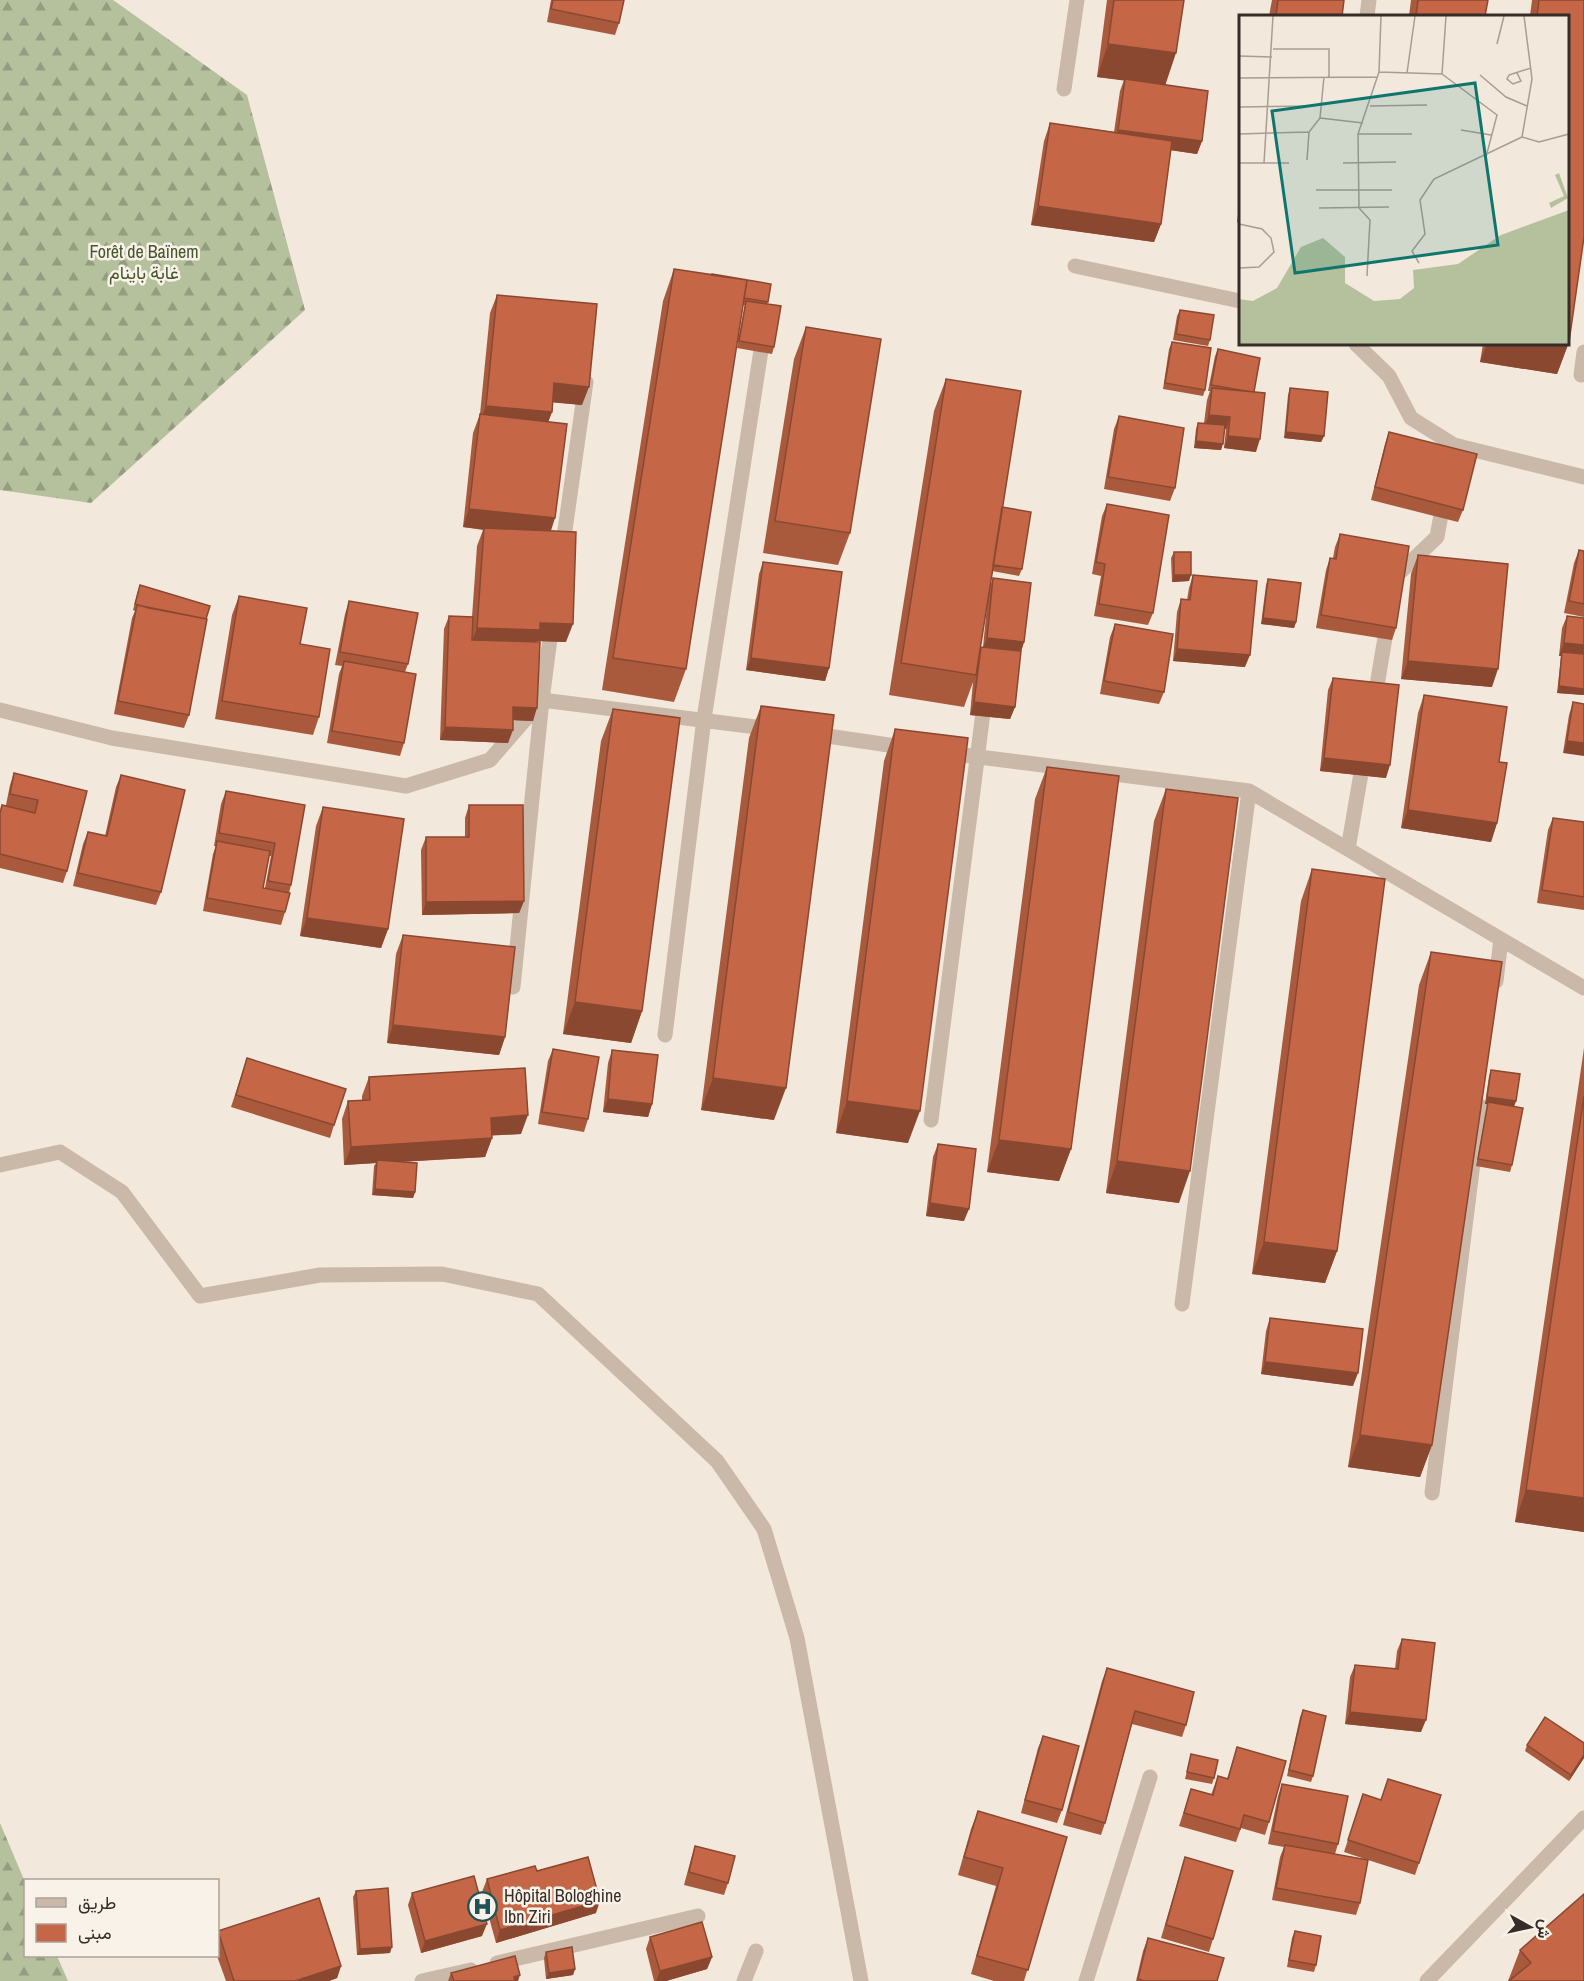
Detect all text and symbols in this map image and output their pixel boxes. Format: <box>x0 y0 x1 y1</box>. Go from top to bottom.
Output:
inset map <box>1239 15 1569 345</box>
park label: Forêt de Baïnem غابة باينام <box>89 239 199 285</box>
legend <box>24 1879 219 1957</box>
place label: Hôpital Bologhine Ibn Ziri <box>504 1883 621 1929</box>
text: طريق <box>78 1890 116 1915</box>
hospital icon: Hôpital Bologhine Ibn Ziri <box>467 1890 499 1922</box>
north arrow <box>1500 1897 1560 1957</box>
text: ش <box>1533 1918 1557 1940</box>
text: مبنى <box>78 1920 112 1945</box>

